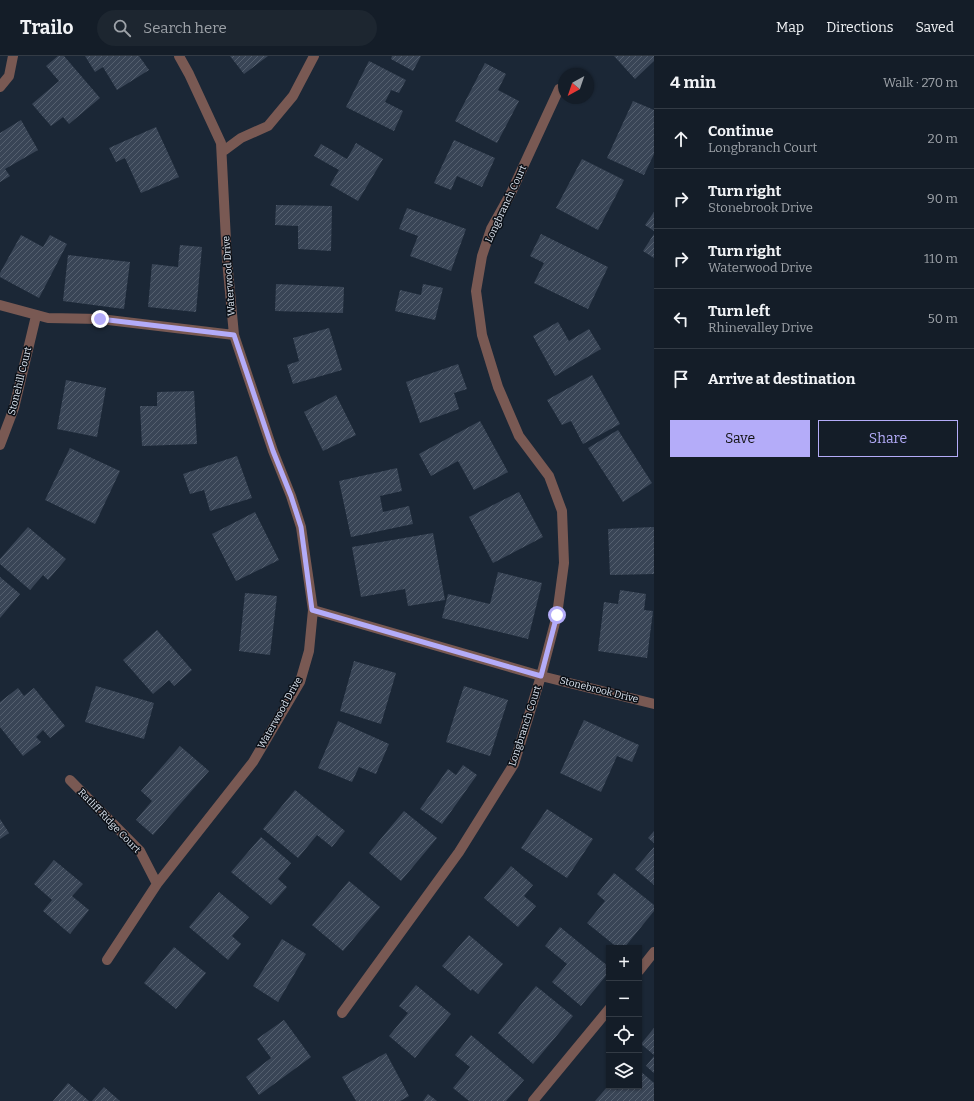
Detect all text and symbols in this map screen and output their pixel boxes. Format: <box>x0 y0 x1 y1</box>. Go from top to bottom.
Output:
search box <box>97 10 377 46</box>
text: Trailo <box>20 16 73 39</box>
icon: search <box>111 17 133 39</box>
text: Search here <box>143 19 227 37</box>
text: Map <box>776 19 804 36</box>
text: Directions <box>826 19 894 36</box>
text: Saved <box>916 19 954 36</box>
north arrow <box>558 68 594 104</box>
text: 4 min <box>670 72 716 93</box>
text: Walk · 270 m <box>883 75 958 90</box>
text: Continue <box>708 122 774 140</box>
icon: ahead <box>670 128 692 150</box>
text: 20 m <box>928 131 958 146</box>
text: Longbranch Court <box>708 140 817 155</box>
street label: Longbranch Court <box>483 163 529 245</box>
text: Turn right <box>708 182 781 200</box>
icon: right <box>670 188 692 210</box>
text: 90 m <box>927 191 958 206</box>
text: Stonebrook Drive <box>708 200 813 215</box>
street label: Waterwood Drive <box>220 236 238 316</box>
text: Turn right <box>708 242 781 260</box>
icon: right <box>670 248 692 270</box>
text: 110 m <box>924 251 958 266</box>
text: Waterwood Drive <box>708 260 812 275</box>
text: Turn left <box>708 302 770 320</box>
icon: left <box>670 308 692 330</box>
route end <box>91 310 109 328</box>
text: 50 m <box>928 311 958 326</box>
text: Rhinevalley Drive <box>708 320 813 335</box>
street label: Stonehill Court <box>6 345 34 416</box>
icon: arrive <box>670 368 692 390</box>
text: Arrive at destination <box>708 370 855 388</box>
button: Save <box>670 420 810 457</box>
button: Share <box>818 420 958 457</box>
route start <box>548 606 566 624</box>
street label: Stonebrook Drive <box>558 674 640 706</box>
street label: Waterwood Drive <box>255 675 305 751</box>
street label: Longbranch Court <box>506 684 544 768</box>
street label: Ratliff Ridge Court <box>75 786 143 856</box>
map controls <box>606 945 642 1089</box>
button: + <box>606 945 642 981</box>
button: − <box>606 981 642 1017</box>
button: locate <box>606 1017 642 1053</box>
button: layers <box>606 1053 642 1089</box>

